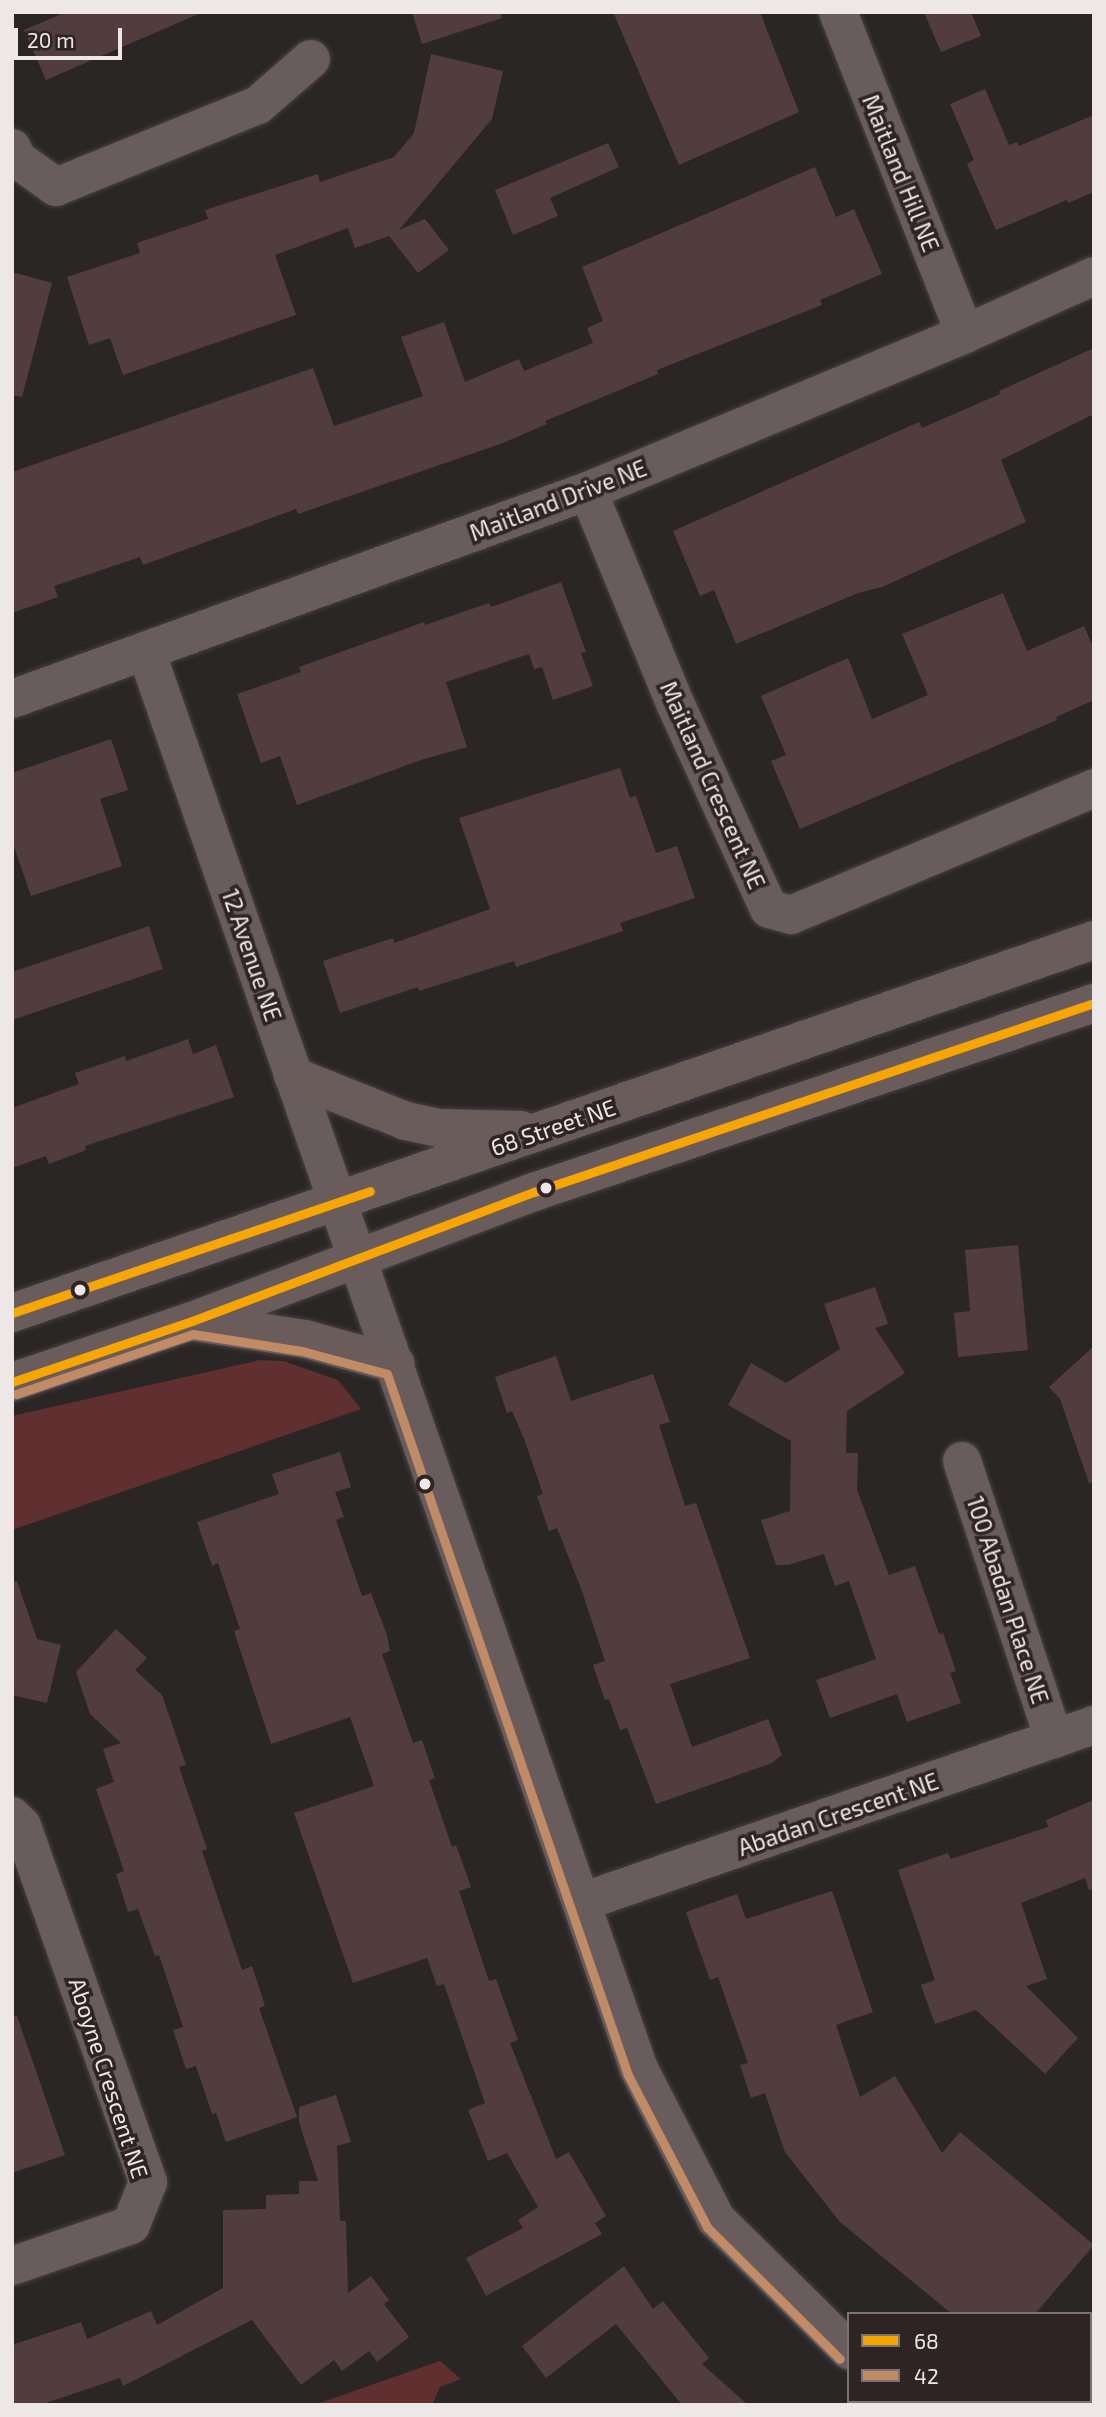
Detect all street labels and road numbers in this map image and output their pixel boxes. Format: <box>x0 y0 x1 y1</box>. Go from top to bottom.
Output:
street label: Maitland Hill NE <box>857 90 945 256</box>
street label: Maitland Drive NE <box>466 454 650 546</box>
street label: Maitland Crescent NE <box>655 677 771 893</box>
street label: 12 Avenue NE <box>216 885 288 1025</box>
street label: 68 Street NE <box>487 1093 619 1161</box>
street label: 100 Abadan Place NE <box>961 1493 1055 1707</box>
street label: Abadan Crescent NE <box>734 1767 942 1861</box>
street label: Aboyne Crescent NE <box>64 1974 154 2182</box>

